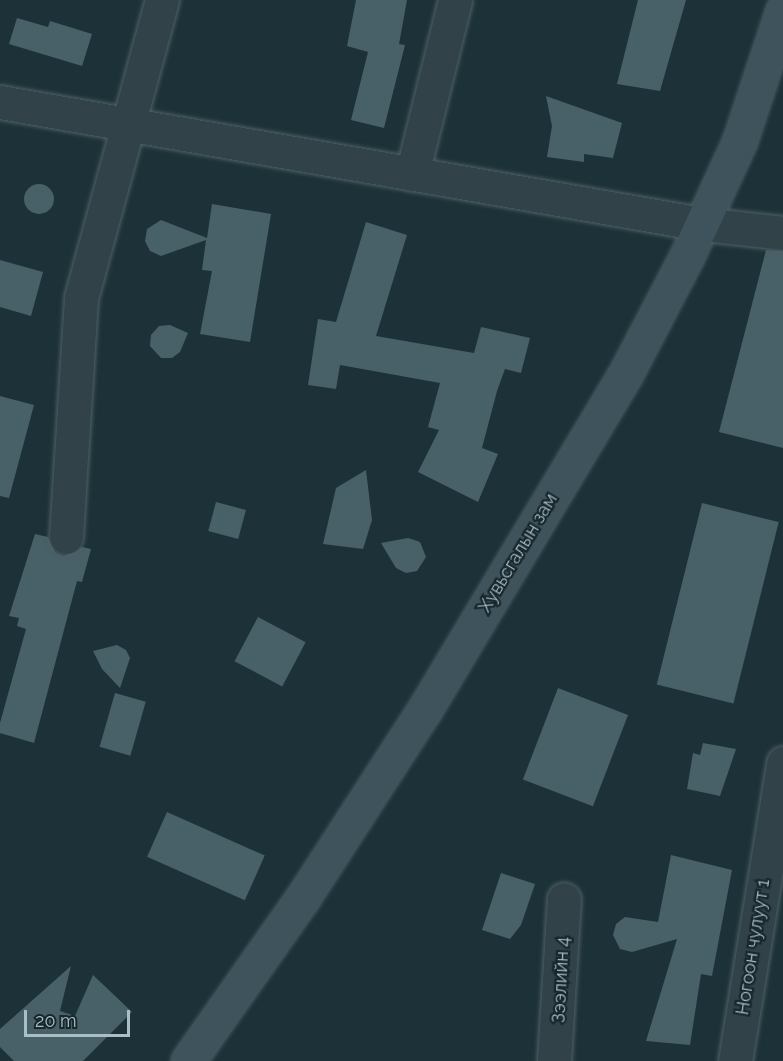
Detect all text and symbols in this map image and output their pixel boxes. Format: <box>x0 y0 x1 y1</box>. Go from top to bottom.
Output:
street label: Хувьсгалын зам <box>474 490 562 616</box>
street label: Ногоон чулуут 1 <box>732 877 774 1017</box>
street label: Зээлийн 4 <box>548 936 574 1024</box>
scale bar <box>27 998 134 1036</box>
text: 20 m <box>35 1010 77 1031</box>

